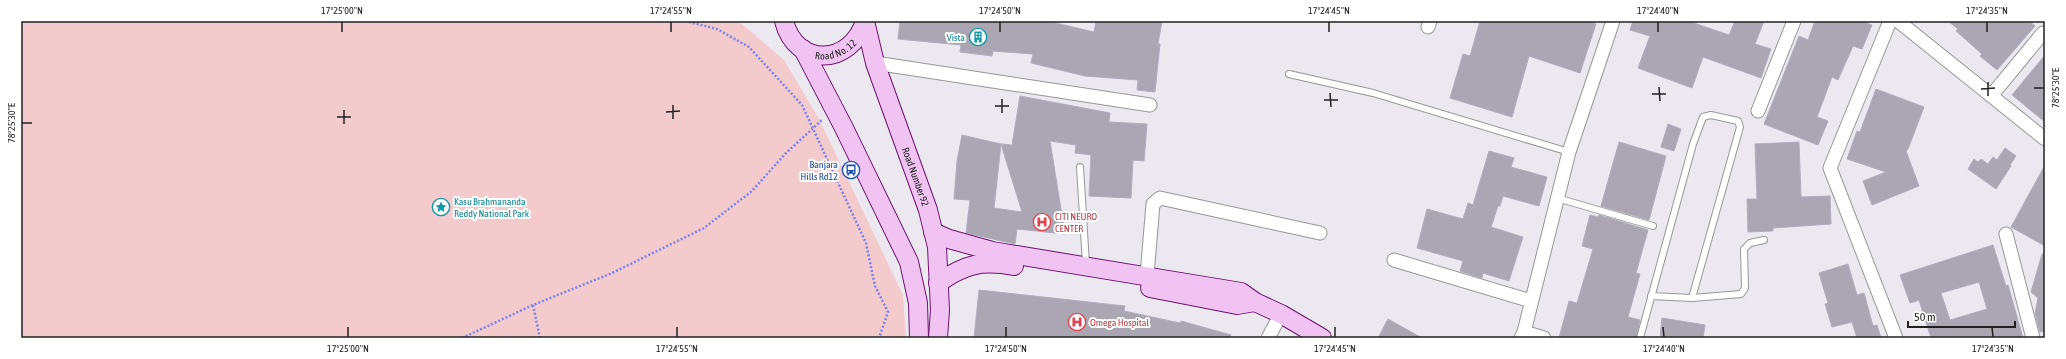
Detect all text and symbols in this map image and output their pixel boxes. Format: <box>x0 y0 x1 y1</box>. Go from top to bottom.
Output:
text: 17°25'00"N <box>321 5 363 16</box>
text: 17°24'55"N <box>650 5 692 16</box>
text: 17°24'50"N <box>979 5 1021 16</box>
text: 17°24'45"N <box>1308 5 1350 16</box>
text: 17°24'40"N <box>1637 5 1679 16</box>
text: 17°24'35"N <box>1966 5 2008 16</box>
building icon: Vista <box>968 27 988 47</box>
place label: Vista <box>947 32 965 43</box>
street label: Road No. 12 <box>814 37 858 61</box>
text: 78°25'30"E <box>2050 67 2061 108</box>
text: 78°25'30"E <box>6 102 17 143</box>
street label: Road Number 92 <box>900 146 932 208</box>
place label: Banjara Hills Rd12 <box>801 159 838 182</box>
bus stop icon: Banjara Hills Rd12 <box>841 160 861 180</box>
place label: Kasu Brahmananda Reddy National Park <box>454 196 530 219</box>
place icon: Kasu Brahmananda Reddy National Park <box>431 197 451 217</box>
place label: CITI NEURO CENTER <box>1055 211 1097 234</box>
hospital icon: CITI NEURO CENTER <box>1032 212 1052 232</box>
scale bar <box>1908 303 2015 329</box>
text: 50 m <box>1914 310 1936 324</box>
hospital icon: Omega Hospital <box>1067 312 1087 332</box>
place label: Omega Hospital <box>1090 317 1149 328</box>
text: 17°25'00"N <box>327 343 369 354</box>
text: 17°24'55"N <box>656 343 698 354</box>
text: 17°24'50"N <box>985 343 1027 354</box>
text: 17°24'45"N <box>1314 343 1356 354</box>
text: 17°24'40"N <box>1643 343 1685 354</box>
text: 17°24'35"N <box>1972 343 2014 354</box>

